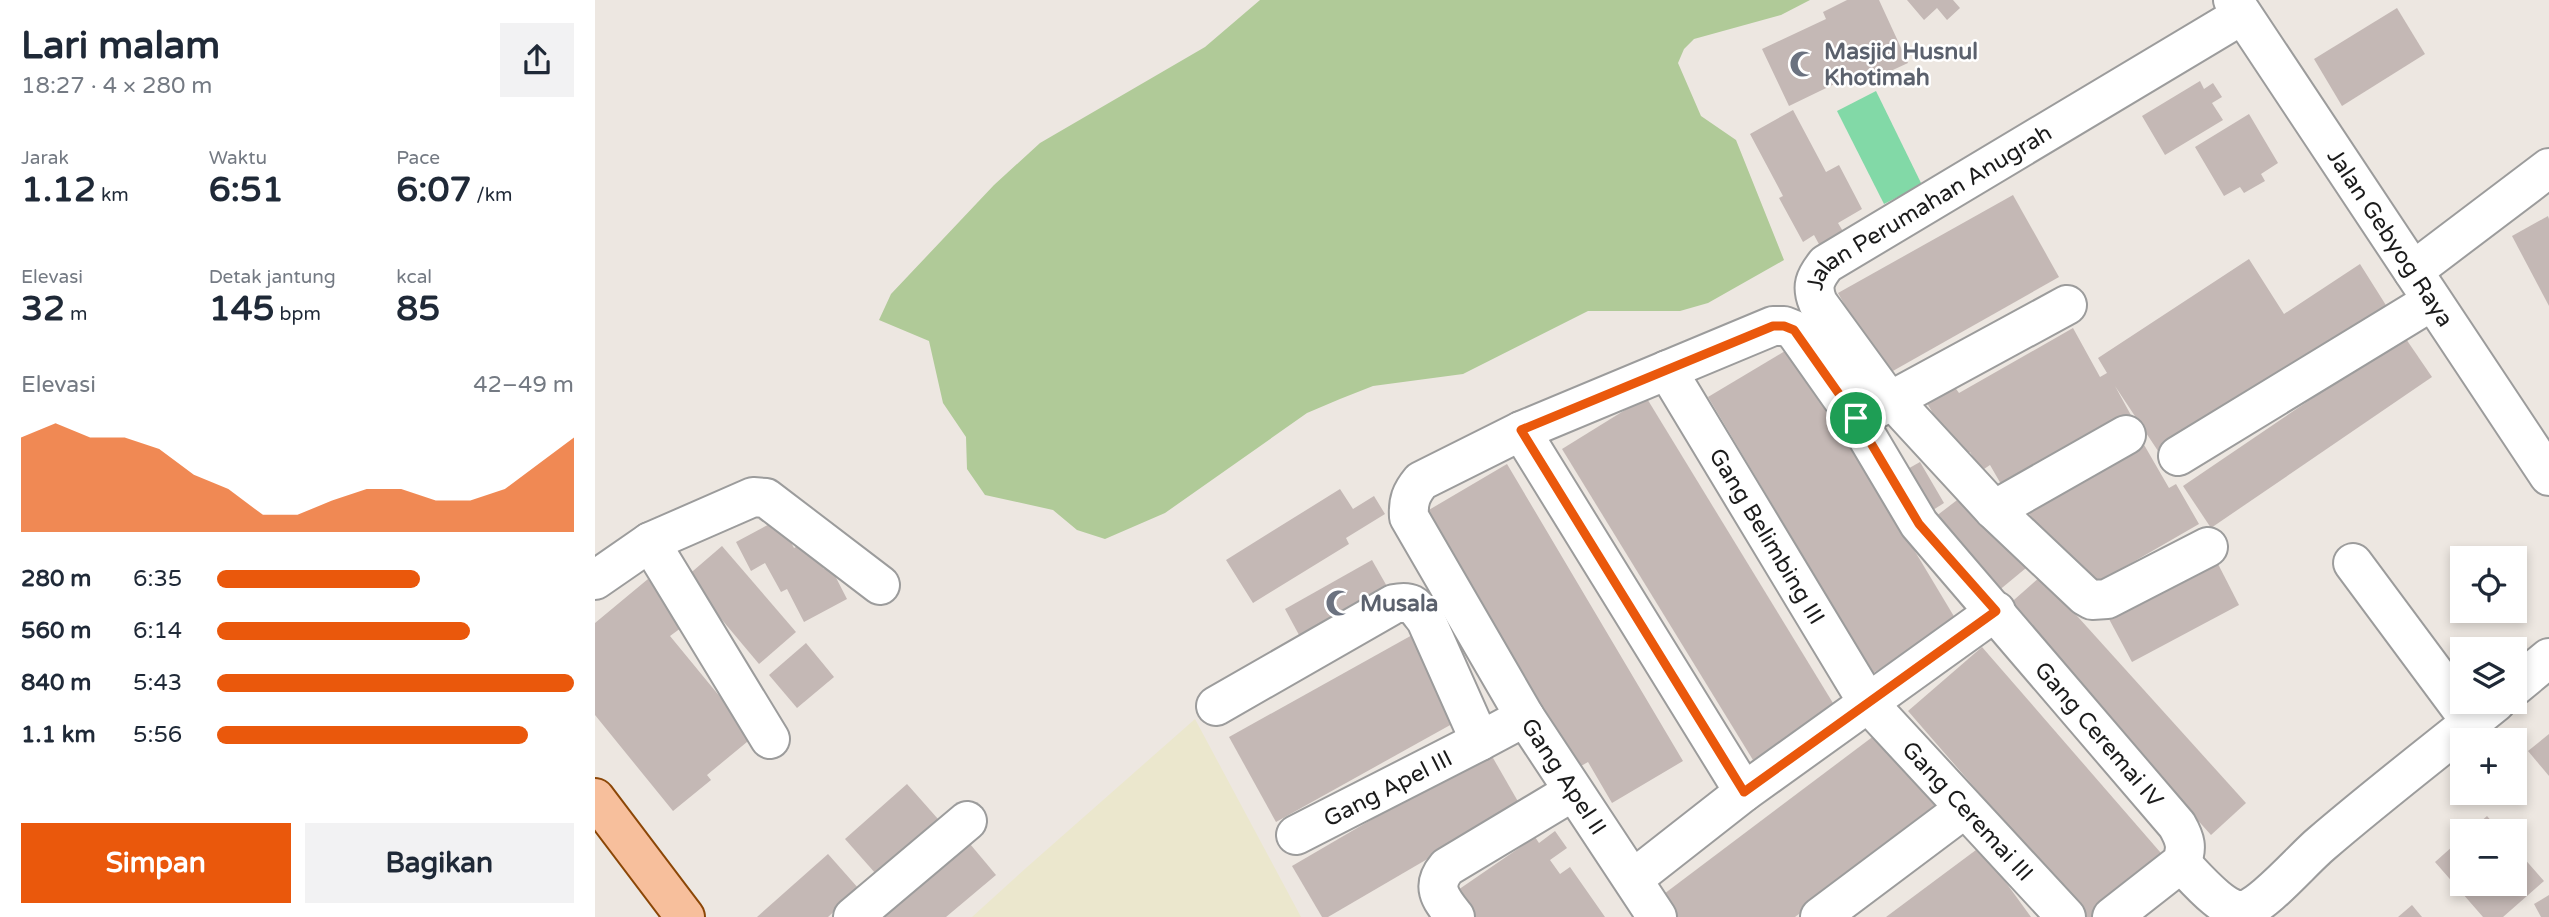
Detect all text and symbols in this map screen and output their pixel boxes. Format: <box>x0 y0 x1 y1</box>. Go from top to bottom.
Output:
text: Lari malam <box>21 23 220 69</box>
button: share <box>500 23 574 97</box>
place label: Masjid Husnul Khotimah <box>1824 38 1978 92</box>
mosque icon: Masjid Husnul Khotimah <box>1788 49 1818 79</box>
text: 18:27 · 4 × 280 m <box>21 72 212 100</box>
street label: Jalan Perumahan Anugrah <box>1801 119 2057 292</box>
street label: Jalan Gebyog Raya <box>2321 144 2459 332</box>
text: Jarak <box>21 147 69 169</box>
text: Waktu <box>209 147 267 169</box>
text: Pace <box>396 147 440 169</box>
text: 1.12 <box>21 169 96 211</box>
text: 6:51 <box>209 169 284 211</box>
text: 6:07 <box>396 169 471 211</box>
text: km <box>96 184 129 206</box>
text: /km <box>471 184 513 206</box>
text: Elevasi <box>21 266 83 288</box>
text: Detak jantung <box>209 266 336 288</box>
text: kcal <box>396 266 432 288</box>
text: 32 <box>21 288 65 330</box>
text: 145 <box>209 288 275 330</box>
text: 85 <box>396 288 440 330</box>
text: m <box>65 303 87 325</box>
text: bpm <box>275 303 321 325</box>
text: Elevasi <box>21 371 96 399</box>
text: 42–49 m <box>473 371 574 399</box>
pin <box>1826 388 1886 448</box>
icon: arrive <box>1837 399 1875 437</box>
street label: Gang Belimbing III <box>1703 443 1830 630</box>
map controls <box>2450 546 2527 896</box>
button: locate <box>2450 546 2527 623</box>
text: 280 m <box>21 565 91 593</box>
text: 6:35 <box>133 565 182 593</box>
mosque icon: Musala <box>1324 588 1354 618</box>
place label: Musala <box>1360 590 1439 618</box>
text: 560 m <box>21 617 91 645</box>
text: 6:14 <box>133 617 182 645</box>
button: layers <box>2450 637 2527 714</box>
street label: Gang Ceremai IV <box>2028 656 2169 814</box>
text: 840 m <box>21 669 91 697</box>
text: 5:43 <box>133 669 182 697</box>
street label: Gang Apel II <box>1515 713 1612 841</box>
text: 1.1 km <box>21 721 96 749</box>
text: 5:56 <box>133 721 182 749</box>
button: + <box>2450 728 2527 805</box>
street label: Gang Ceremai III <box>1896 736 2039 887</box>
street label: Gang Apel III <box>1319 745 1457 834</box>
button: − <box>2450 819 2527 896</box>
button: Simpan <box>21 823 291 903</box>
button: Bagikan <box>305 823 574 903</box>

